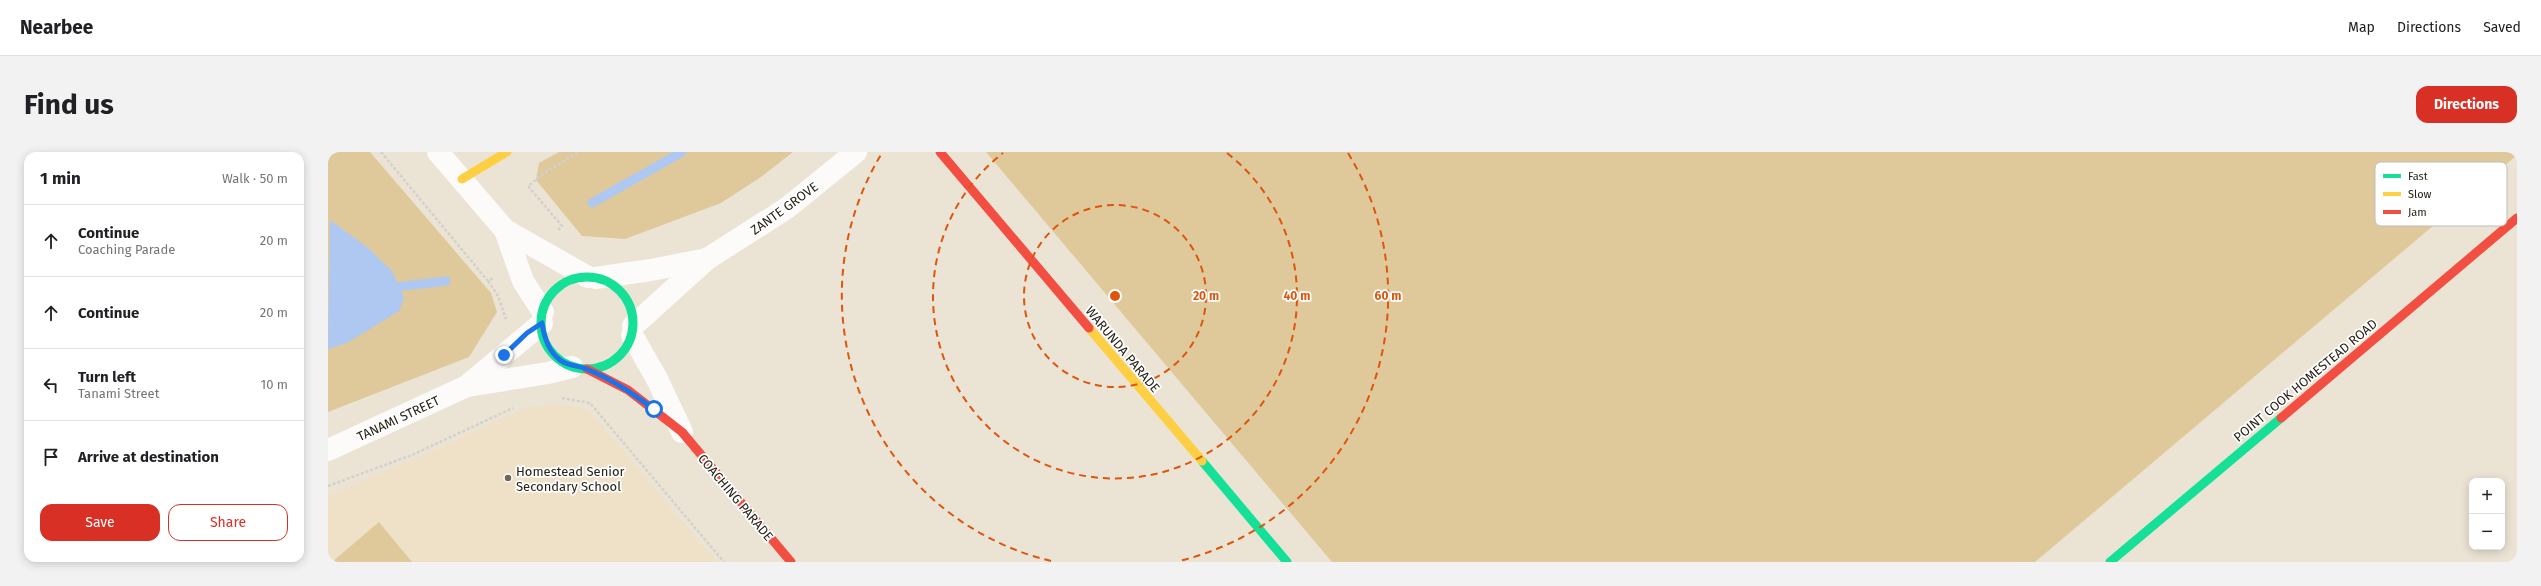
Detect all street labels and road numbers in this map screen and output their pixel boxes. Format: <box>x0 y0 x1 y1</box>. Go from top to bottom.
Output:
street label: ZANTE GROVE <box>748 179 821 238</box>
street label: WARUNDA PARADE <box>1082 303 1163 395</box>
street label: POINT COOK HOMESTEAD ROAD <box>2231 316 2380 445</box>
street label: TANAMI STREET <box>355 393 442 444</box>
street label: COACHING PARADE <box>695 451 776 544</box>

